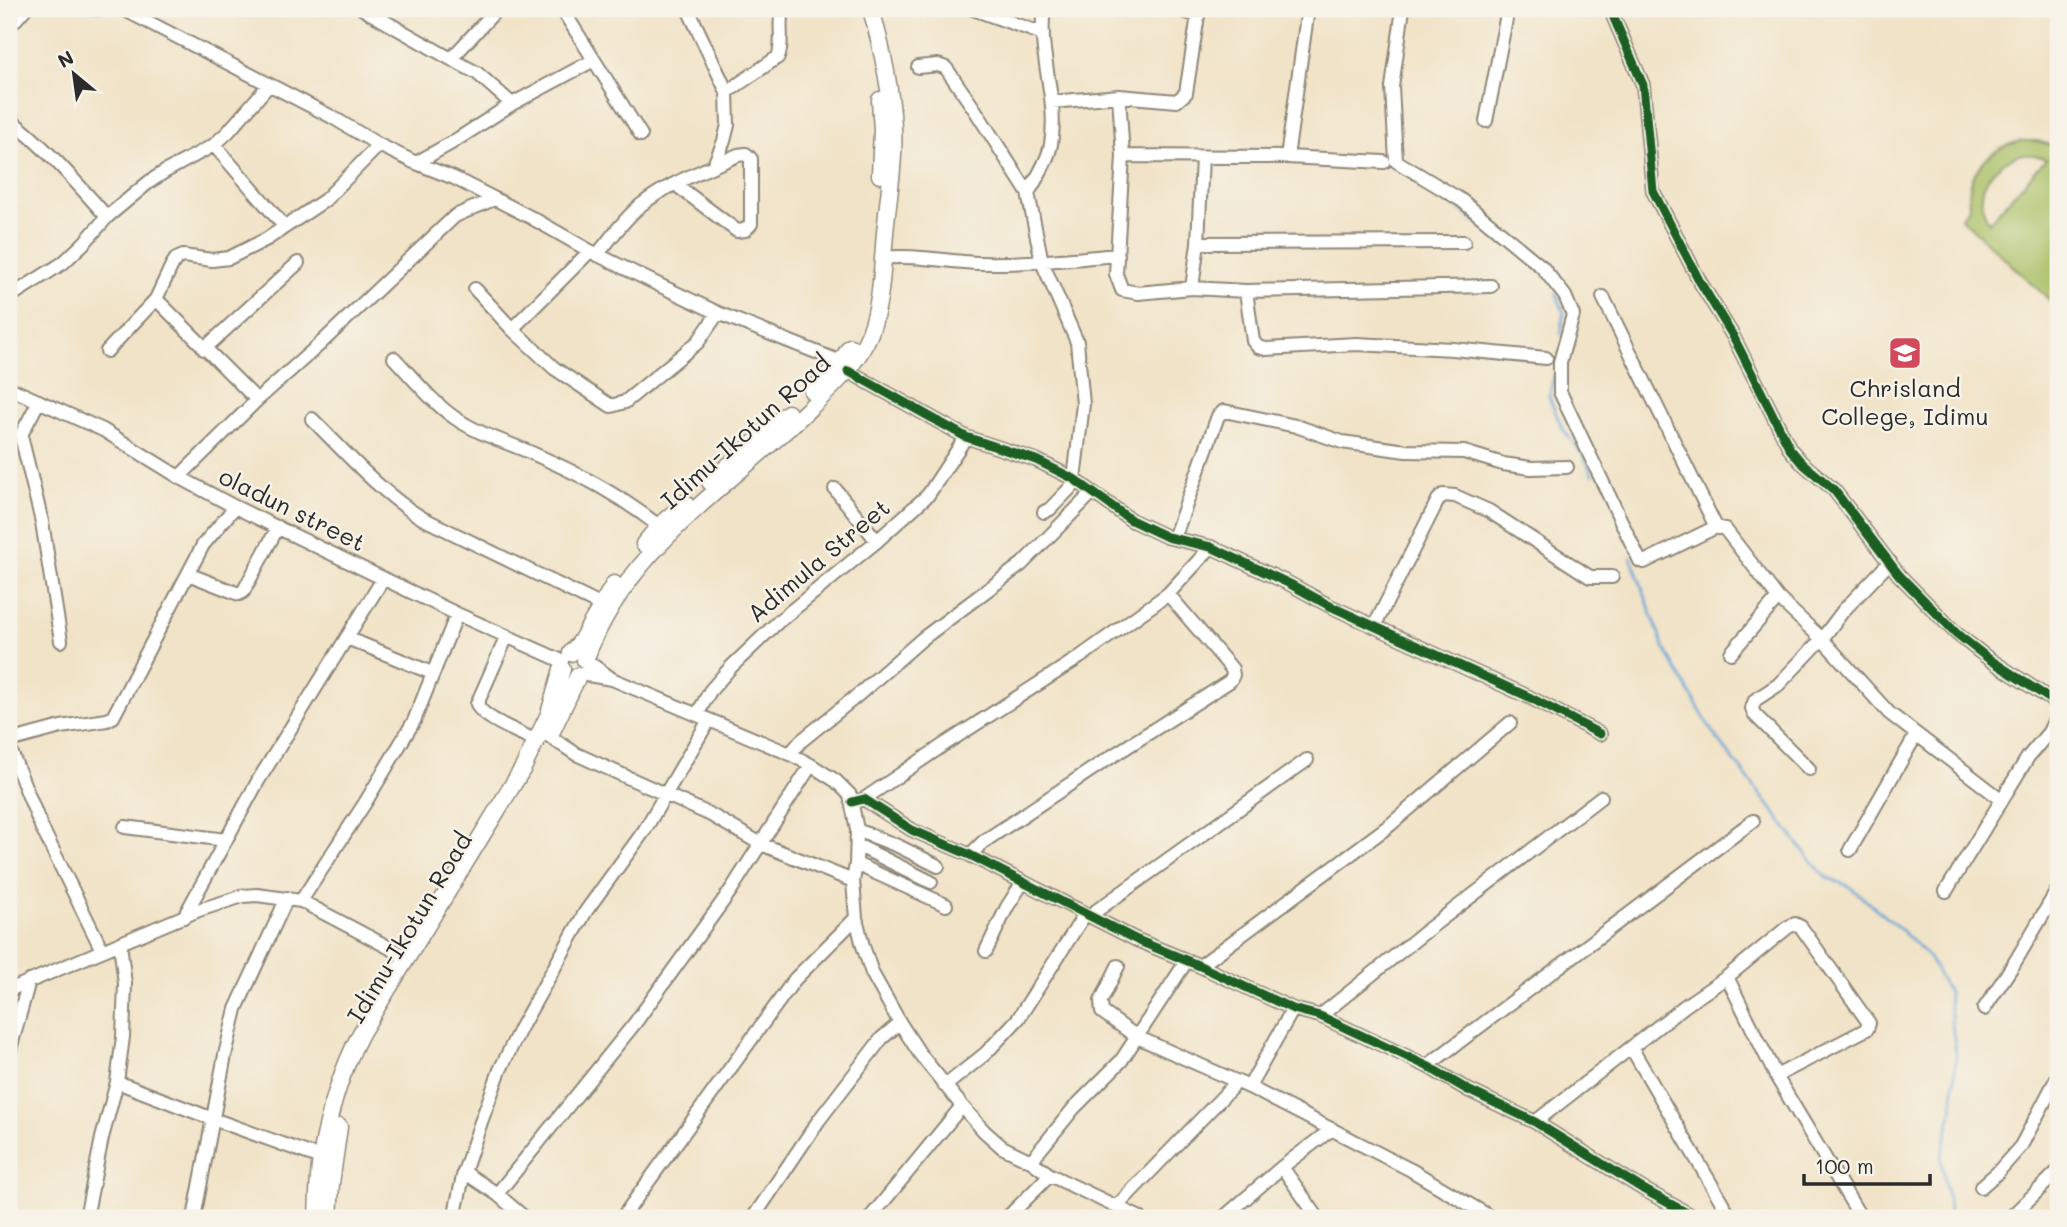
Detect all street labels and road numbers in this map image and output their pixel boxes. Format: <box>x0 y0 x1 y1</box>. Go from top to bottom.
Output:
street label: Idimu-Ikotun Road <box>654 347 836 515</box>
street label: oladun street <box>214 460 371 557</box>
street label: Adimula Street <box>740 491 896 628</box>
street label: Idimu-Ikotun Road <box>339 826 478 1028</box>

